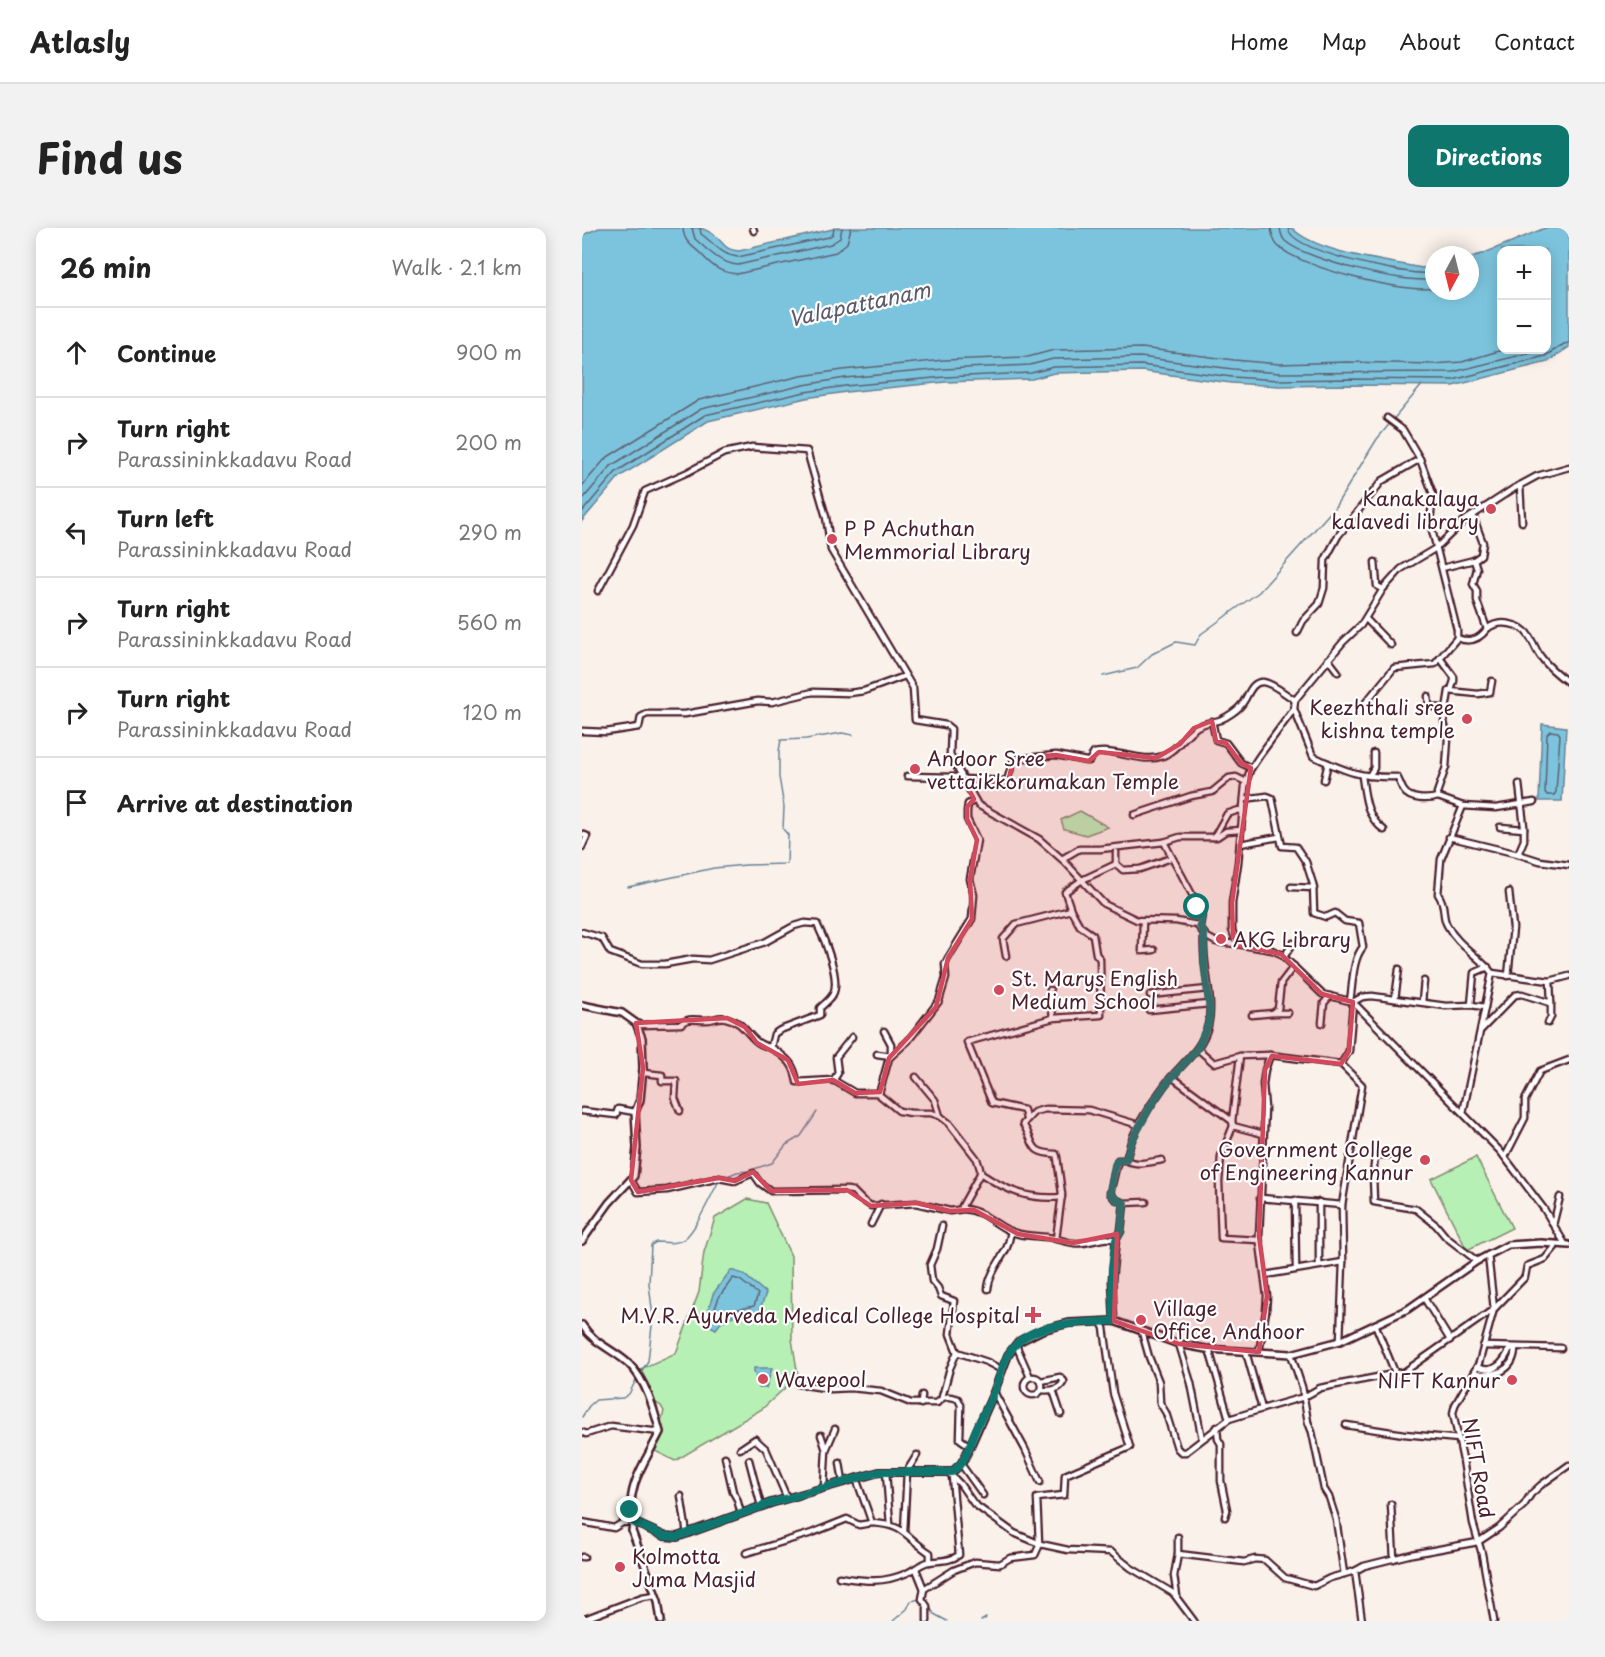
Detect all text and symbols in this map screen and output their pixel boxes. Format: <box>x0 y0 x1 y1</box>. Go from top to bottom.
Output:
text: Atlasly <box>30 20 130 63</box>
text: Home <box>1230 25 1289 57</box>
text: Map <box>1322 25 1367 57</box>
text: About <box>1400 25 1461 57</box>
text: Contact <box>1494 25 1575 57</box>
text: Find us <box>36 125 183 188</box>
button: Directions <box>1408 125 1569 187</box>
north arrow <box>1425 246 1479 300</box>
map controls <box>1497 246 1551 354</box>
button: + <box>1497 246 1551 300</box>
text: 26 min <box>60 248 151 287</box>
text: Walk · 2.1 km <box>392 252 522 282</box>
water label: Valapattanam <box>785 272 934 334</box>
button: − <box>1497 300 1551 354</box>
icon: ahead <box>60 336 93 369</box>
text: Continue <box>117 336 216 369</box>
text: 900 m <box>456 337 522 367</box>
text: Turn right <box>117 411 230 444</box>
icon: right <box>60 426 93 459</box>
text: 200 m <box>455 427 522 457</box>
text: Parassininkkadavu Road <box>117 444 352 474</box>
place label: Kanakalaya kalavedi library <box>1331 483 1479 536</box>
text: Turn left <box>117 501 214 534</box>
marker: Kanakalaya kalavedi library <box>1484 502 1498 516</box>
place label: P P Achuthan Memmorial Library <box>844 513 1031 566</box>
icon: left <box>60 516 93 549</box>
text: 290 m <box>458 517 522 547</box>
marker: P P Achuthan Memmorial Library <box>825 532 839 546</box>
text: Parassininkkadavu Road <box>117 534 352 564</box>
text: Turn right <box>117 591 230 624</box>
icon: right <box>60 606 93 639</box>
text: 560 m <box>457 607 522 637</box>
text: Parassininkkadavu Road <box>117 624 352 654</box>
text: Turn right <box>117 681 230 714</box>
place label: Keezhthali sree kishna temple <box>1309 692 1455 745</box>
icon: right <box>60 696 93 729</box>
text: 120 m <box>463 697 522 727</box>
marker: Keezhthali sree kishna temple <box>1460 712 1474 726</box>
text: Parassininkkadavu Road <box>117 714 352 744</box>
place label: Andoor Sree vettaikkorumakan Temple <box>927 743 1179 796</box>
marker: Andoor Sree vettaikkorumakan Temple <box>908 762 922 776</box>
icon: arrive <box>60 786 93 819</box>
text: Arrive at destination <box>117 786 353 819</box>
route start <box>1183 893 1209 919</box>
place label: AKG Library <box>1233 924 1351 954</box>
marker: AKG Library <box>1214 932 1228 946</box>
place label: St. Marys English Medium School <box>1011 963 1178 1016</box>
marker: St. Marys English Medium School <box>992 983 1006 997</box>
place label: Government College of Engineering Kannur <box>1200 1134 1414 1187</box>
marker: Government College of Engineering Kannur <box>1418 1153 1432 1167</box>
place label: Village Office, Andhoor <box>1153 1293 1305 1346</box>
place label: M.V.R. Ayurveda Medical College Hospital <box>620 1300 1020 1330</box>
marker: M.V.R. Ayurveda Medical College Hospital <box>1024 1306 1042 1324</box>
marker: Village Office, Andhoor <box>1134 1313 1148 1327</box>
place label: Wavepool <box>775 1364 866 1394</box>
place label: NIFT Kannur <box>1378 1365 1501 1395</box>
marker: Wavepool <box>756 1372 770 1386</box>
marker: NIFT Kannur <box>1505 1373 1519 1387</box>
street label: NIFT Road <box>1455 1415 1503 1521</box>
route end <box>616 1496 642 1522</box>
place label: Kolmotta Juma Masjid <box>632 1541 756 1594</box>
marker: Kolmotta Juma Masjid <box>613 1560 627 1574</box>

